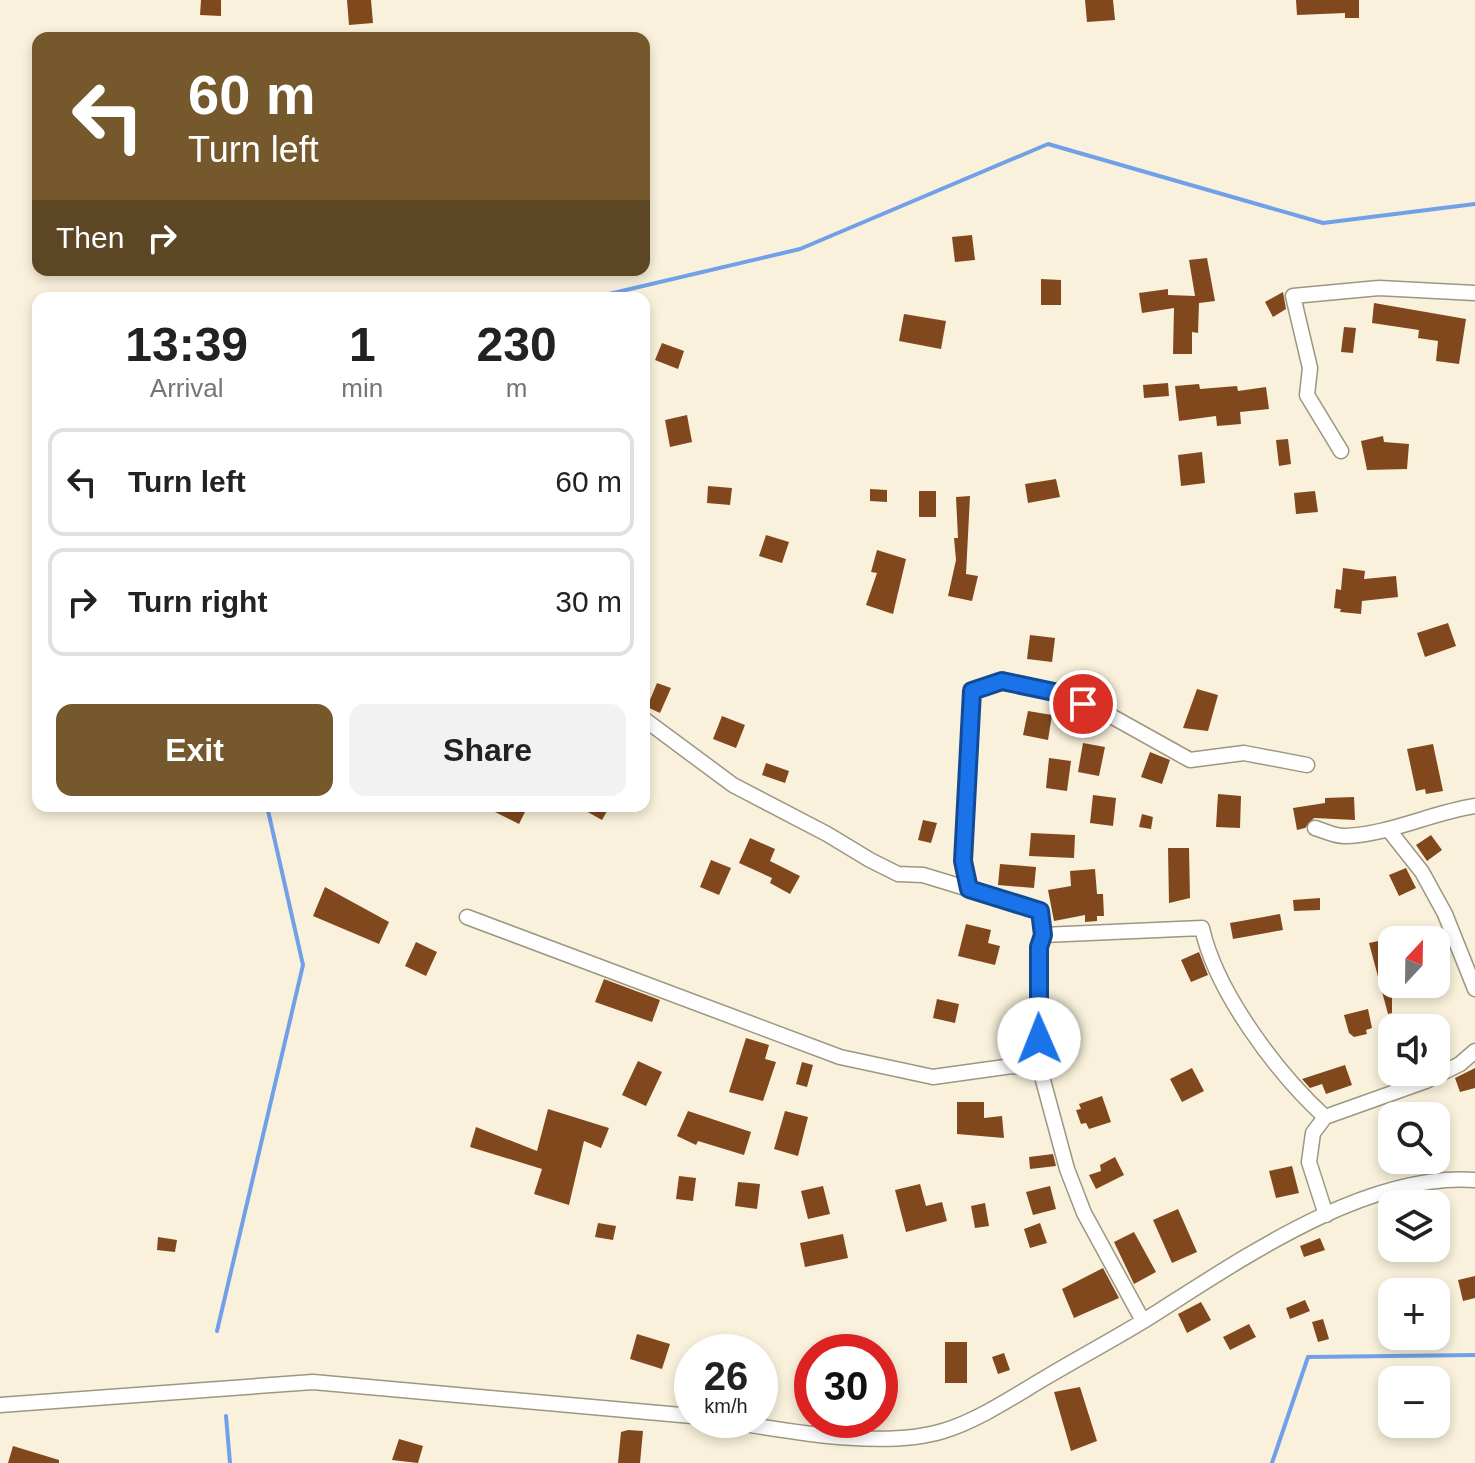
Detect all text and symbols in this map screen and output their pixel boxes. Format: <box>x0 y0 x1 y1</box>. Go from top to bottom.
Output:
text: 60 m <box>188 63 316 126</box>
icon: left <box>56 64 160 168</box>
text: Turn left <box>188 129 319 170</box>
icon: right <box>140 216 184 260</box>
text: Then <box>56 221 124 254</box>
text: 13:39 <box>125 318 248 371</box>
text: 1 <box>349 318 376 371</box>
text: 230 <box>477 318 557 371</box>
text: Arrival <box>150 373 224 403</box>
text: min <box>341 373 383 403</box>
text: m <box>506 373 527 403</box>
icon: left <box>60 460 104 504</box>
text: Turn left <box>128 465 246 498</box>
text: 60 m <box>555 465 622 498</box>
icon: right <box>60 580 104 624</box>
text: Turn right <box>128 585 267 618</box>
text: 30 m <box>555 585 622 618</box>
pin <box>1049 670 1117 738</box>
icon: arrive <box>1061 682 1105 726</box>
button: Exit <box>56 704 333 796</box>
button: Share <box>349 704 626 796</box>
north arrow <box>1378 926 1450 998</box>
map controls <box>1378 926 1450 1438</box>
position arrow <box>997 997 1081 1081</box>
button: sound <box>1378 1014 1450 1086</box>
button: search <box>1378 1102 1450 1174</box>
button: layers <box>1378 1190 1450 1262</box>
button: + <box>1378 1278 1450 1350</box>
speed limit sign: 30 <box>794 1334 898 1438</box>
text: 26 <box>704 1354 748 1398</box>
button: − <box>1378 1366 1450 1438</box>
text: km/h <box>704 1395 748 1417</box>

